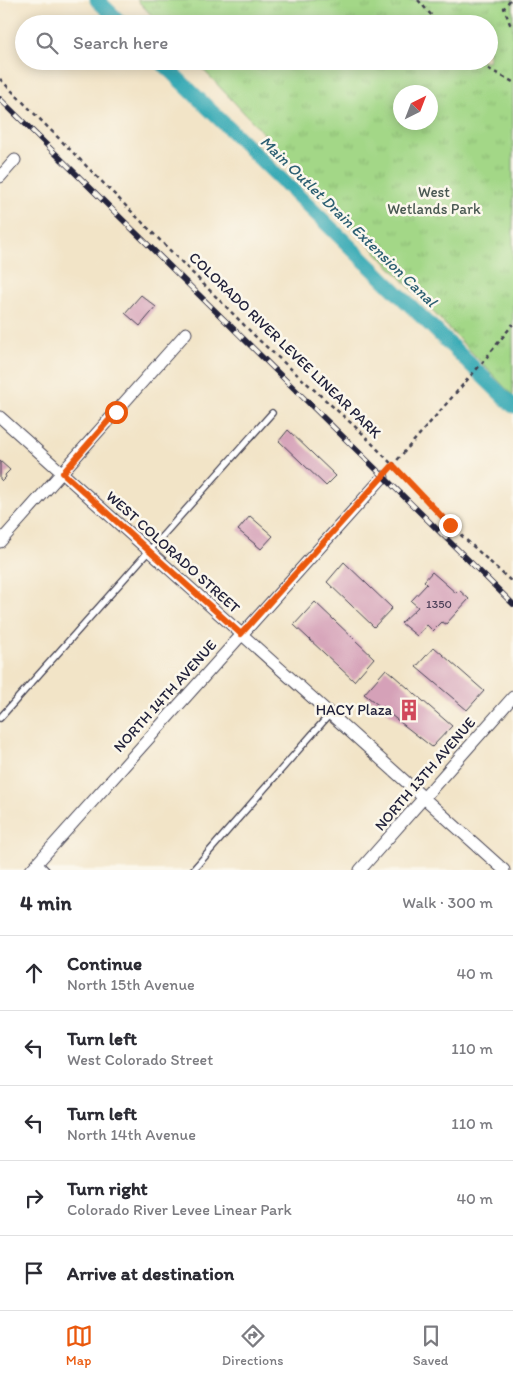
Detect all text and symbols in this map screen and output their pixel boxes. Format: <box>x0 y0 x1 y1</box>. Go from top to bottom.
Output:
search box <box>15 15 498 70</box>
icon: search <box>33 29 61 57</box>
text: Search here <box>73 31 168 54</box>
north arrow <box>393 85 438 130</box>
water label: Main Outlet Drain Extension Canal <box>256 132 442 312</box>
park label: West Wetlands Park <box>387 183 481 218</box>
street label: COLORADO RIVER LEVEE LINEAR PARK <box>185 248 385 442</box>
route start <box>105 401 128 424</box>
street label: WEST COLORADO STREET <box>102 487 244 617</box>
route end <box>439 514 462 537</box>
house number: 1350 <box>426 597 452 611</box>
street label: NORTH 14TH AVENUE <box>110 636 220 756</box>
building icon: HACY Plaza <box>396 697 422 723</box>
place label: HACY Plaza <box>316 701 393 719</box>
street label: NORTH 13TH AVENUE <box>371 714 479 834</box>
text: 4 min <box>20 890 72 915</box>
text: Walk · 300 m <box>402 893 493 912</box>
text: Continue <box>67 952 142 975</box>
icon: ahead <box>20 959 48 987</box>
text: 40 m <box>456 964 493 983</box>
text: North 15th Avenue <box>67 975 195 994</box>
text: Turn left <box>67 1027 137 1050</box>
icon: left <box>20 1034 48 1062</box>
text: 110 m <box>451 1039 493 1058</box>
text: West Colorado Street <box>67 1050 213 1069</box>
text: Turn left <box>67 1102 137 1125</box>
icon: left <box>20 1109 48 1137</box>
text: 110 m <box>451 1114 493 1133</box>
text: North 14th Avenue <box>67 1125 196 1144</box>
text: Turn right <box>67 1177 148 1200</box>
icon: right <box>20 1184 48 1212</box>
text: 40 m <box>456 1189 493 1208</box>
text: Colorado River Levee Linear Park <box>67 1200 292 1219</box>
icon: arrive <box>20 1259 48 1287</box>
text: Arrive at destination <box>67 1262 234 1285</box>
tab: Map <box>65 1322 93 1369</box>
tab: Directions <box>222 1322 283 1369</box>
tab: Saved <box>413 1322 448 1369</box>

